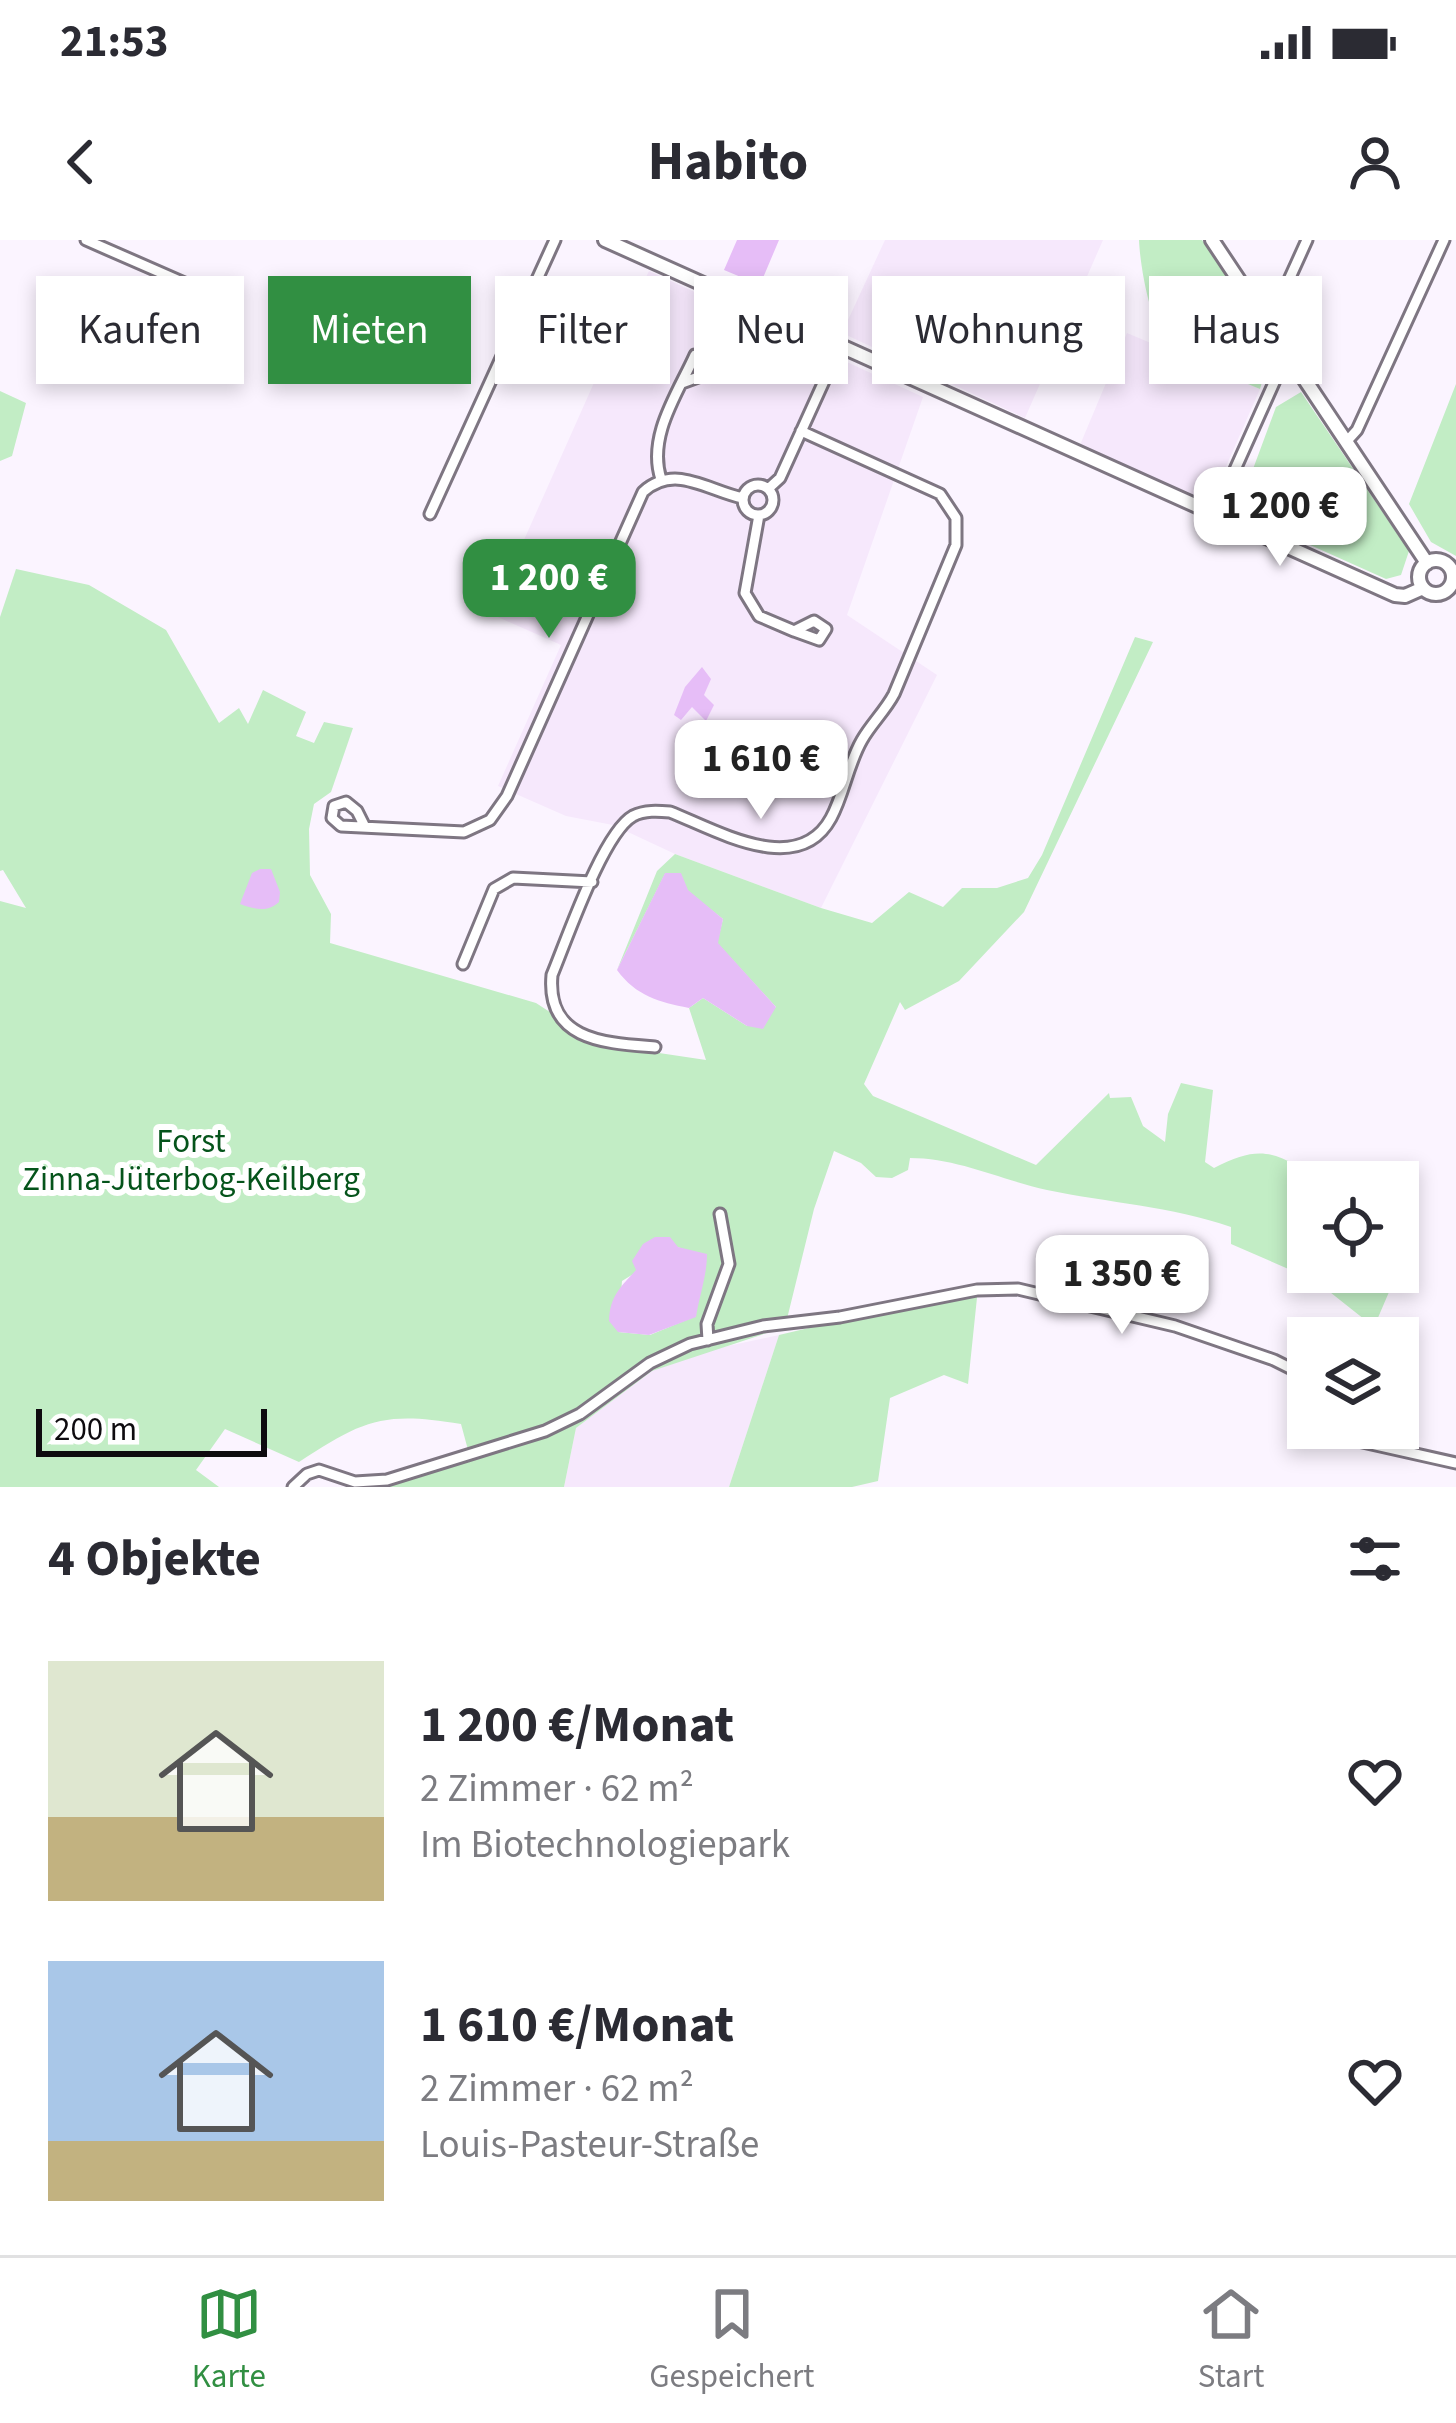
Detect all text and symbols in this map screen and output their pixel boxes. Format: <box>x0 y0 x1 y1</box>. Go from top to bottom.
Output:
text: 21:53 <box>60 10 169 74</box>
text: Habito <box>648 124 808 201</box>
icon: back <box>48 129 114 195</box>
icon: person <box>1342 129 1408 195</box>
chip: Kaufen <box>36 276 244 384</box>
chip: Mieten <box>268 276 471 384</box>
chip: Filter <box>495 276 670 384</box>
chip: Neu <box>694 276 848 384</box>
chip: Wohnung <box>872 276 1125 384</box>
chip: Haus <box>1149 276 1322 384</box>
pin: 1 200 € <box>1169 467 1391 569</box>
text: 1 200 € <box>1221 478 1339 534</box>
pin: 1 200 € <box>438 539 660 641</box>
text: 1 200 € <box>490 550 608 606</box>
pin: 1 610 € <box>650 720 872 822</box>
text: 1 610 € <box>702 731 820 787</box>
park label: Forst Zinna-Jüterbog-Keilberg <box>22 1118 360 1203</box>
map controls <box>1287 1161 1419 1449</box>
button: locate <box>1287 1161 1419 1293</box>
pin: 1 350 € <box>1011 1235 1233 1337</box>
text: 1 350 € <box>1063 1246 1181 1302</box>
button: layers <box>1287 1317 1419 1449</box>
scale bar <box>36 1403 267 1456</box>
text: 200 m <box>54 1406 137 1453</box>
text: 4 Objekte <box>48 1523 261 1595</box>
icon: filters <box>1342 1526 1408 1592</box>
text: 1 200 €/Monat <box>420 1689 734 1761</box>
icon: home <box>144 1709 288 1853</box>
icon: heart <box>1342 1748 1408 1814</box>
text: 2 Zimmer · 62 m² <box>420 1761 694 1817</box>
text: Im Biotechnologiepark <box>420 1817 790 1873</box>
text: 1 610 €/Monat <box>420 1989 734 2061</box>
icon: home <box>144 2009 288 2153</box>
icon: heart <box>1342 2048 1408 2114</box>
text: 2 Zimmer · 62 m² <box>420 2061 694 2117</box>
text: Louis-Pasteur-Straße <box>420 2117 759 2173</box>
tab: Karte <box>192 2281 266 2400</box>
tab: Gespeichert <box>649 2281 815 2400</box>
tab: Start <box>1198 2281 1264 2400</box>

